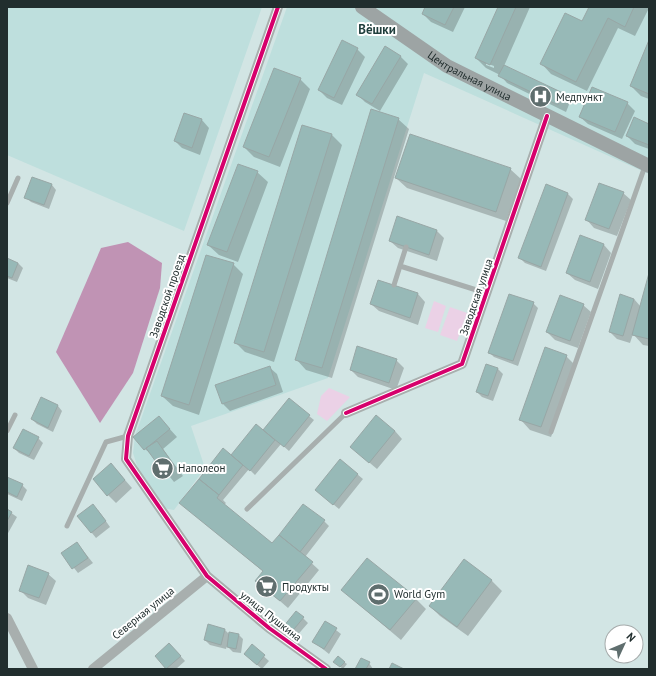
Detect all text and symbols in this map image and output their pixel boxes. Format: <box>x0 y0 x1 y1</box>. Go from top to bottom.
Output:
district label: Вёшки <box>358 21 396 38</box>
street label: Центральная улица <box>425 48 514 104</box>
hospital icon: Медпункт <box>528 84 554 110</box>
place label: Медпункт <box>556 90 603 104</box>
street label: Заводской проезд <box>146 252 188 340</box>
street label: Заводская улица <box>456 257 496 337</box>
supermarket icon: Наполеон <box>150 455 176 481</box>
place label: Наполеон <box>178 461 225 475</box>
supermarket icon: Продукты <box>253 574 279 600</box>
place label: Продукты <box>282 580 329 594</box>
sports icon: World Gym <box>366 581 392 607</box>
street label: Северная улица <box>109 584 177 642</box>
place label: World Gym <box>394 587 445 601</box>
street label: улица Пушкина <box>238 588 304 644</box>
north arrow <box>604 624 644 664</box>
text: N <box>624 630 639 645</box>

